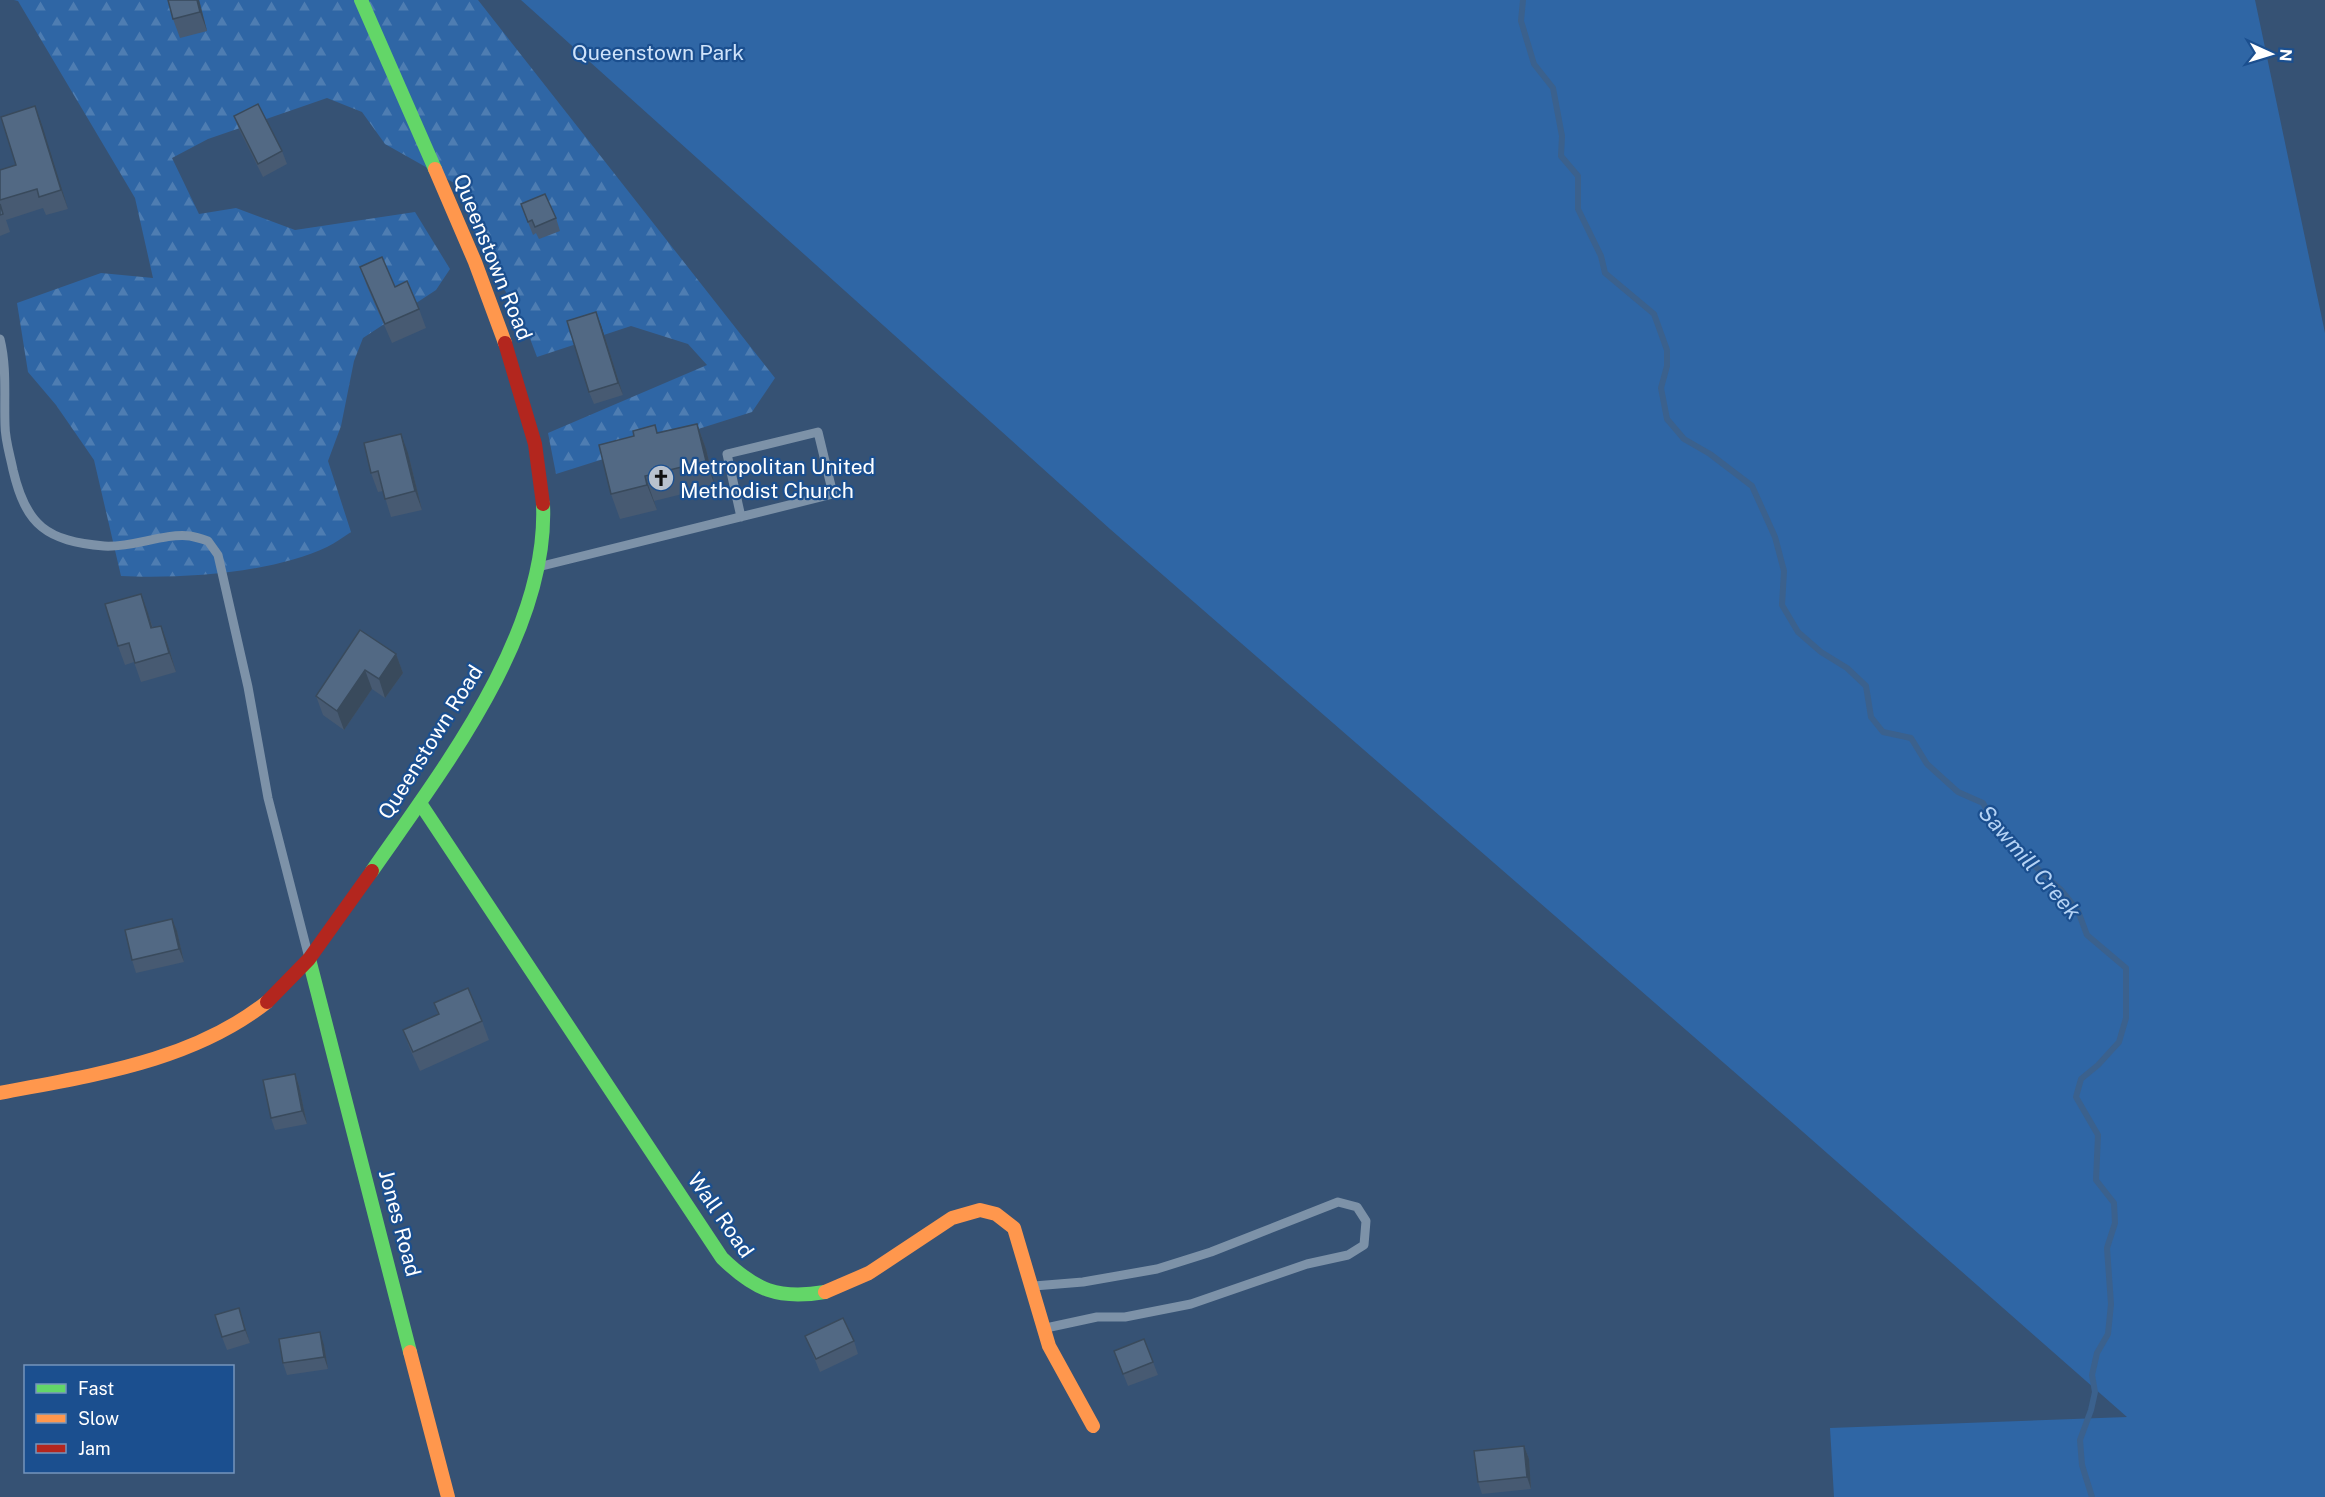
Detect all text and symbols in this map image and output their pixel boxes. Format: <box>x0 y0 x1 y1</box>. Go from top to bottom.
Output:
north arrow <box>2241 24 2301 84</box>
park label: Queenstown Park <box>572 40 744 65</box>
text: N <box>2276 48 2295 62</box>
street label: Queenstown Road <box>448 170 538 344</box>
place label: Metropolitan United Methodist Church <box>680 454 875 503</box>
church icon: Metropolitan United Methodist Church <box>646 463 676 493</box>
street label: Queenstown Road <box>372 660 488 824</box>
water label: Sawmill Creek <box>1973 800 2087 924</box>
street label: Jones Road <box>374 1167 426 1279</box>
street label: Wall Road <box>683 1168 759 1262</box>
legend <box>24 1365 234 1473</box>
text: Fast <box>78 1378 114 1399</box>
text: Slow <box>78 1408 119 1429</box>
text: Jam <box>78 1438 111 1459</box>

